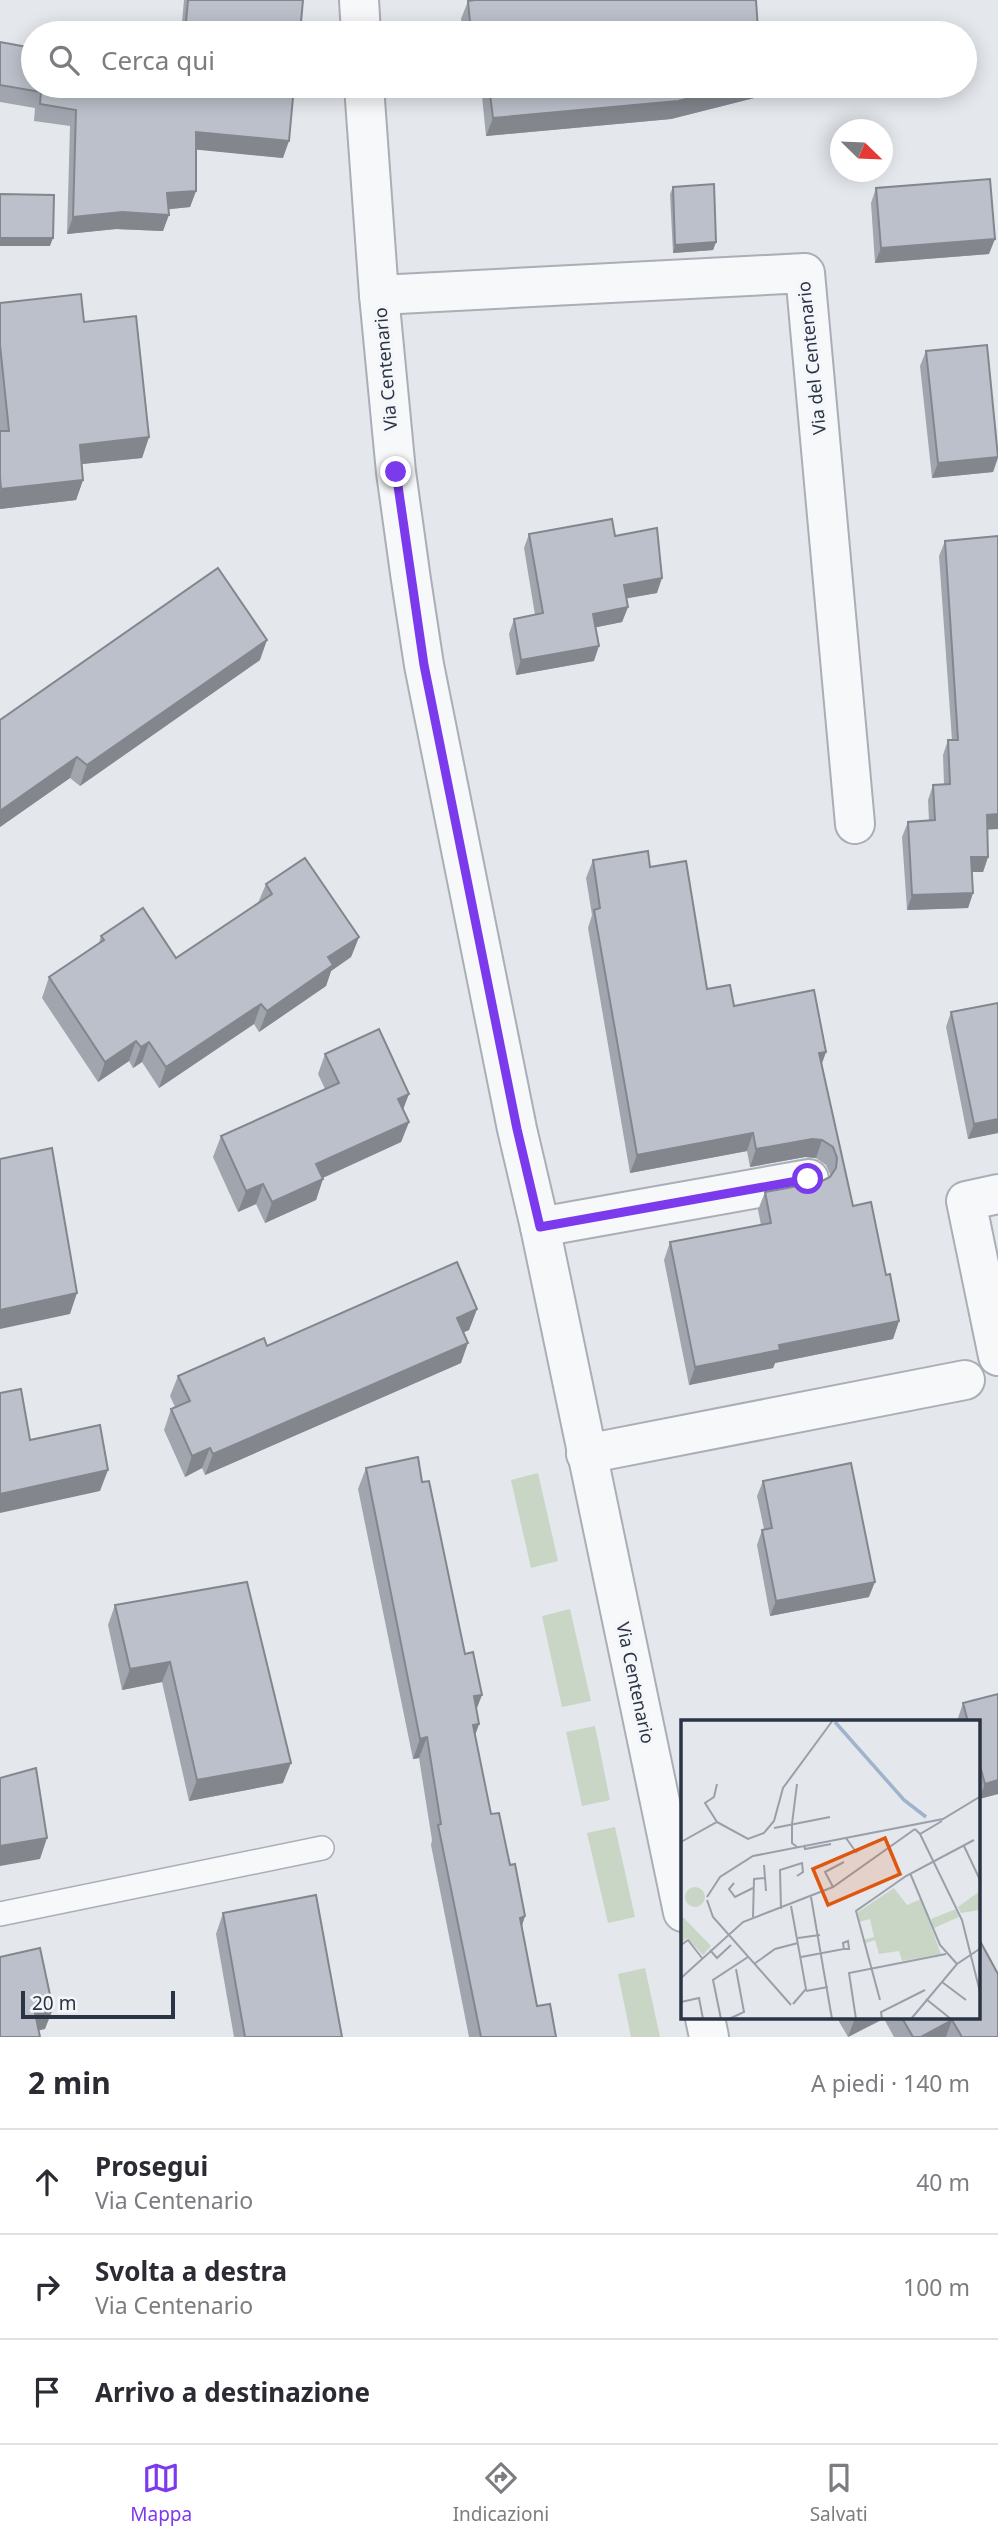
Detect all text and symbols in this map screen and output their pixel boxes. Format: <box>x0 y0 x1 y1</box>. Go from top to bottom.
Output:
search box <box>21 21 977 98</box>
icon: search <box>45 41 83 79</box>
text: Cerca qui <box>101 42 215 78</box>
north arrow <box>830 119 893 182</box>
street label: Via del Centenario <box>791 280 831 436</box>
street label: Via Centenario <box>368 306 402 432</box>
route end <box>380 456 411 487</box>
route start <box>792 1163 823 1194</box>
street label: Via Centenario <box>611 1620 661 1746</box>
inset map <box>681 1720 981 2020</box>
scale bar <box>21 1988 175 2020</box>
text: 20 m <box>32 1990 76 2016</box>
text: 2 min <box>28 2062 111 2103</box>
text: A piedi · 140 m <box>811 2067 970 2099</box>
text: Prosegui <box>95 2148 208 2184</box>
icon: ahead <box>28 2163 66 2201</box>
text: 40 m <box>916 2166 970 2198</box>
text: Via Centenario <box>95 2184 253 2216</box>
text: Svolta a destra <box>95 2253 287 2289</box>
icon: right <box>28 2268 66 2306</box>
text: 100 m <box>903 2271 970 2303</box>
text: Via Centenario <box>95 2289 253 2321</box>
icon: arrive <box>28 2373 66 2411</box>
text: Arrivo a destinazione <box>95 2374 370 2410</box>
tab: Mappa <box>130 2459 192 2527</box>
tab: Indicazioni <box>453 2459 549 2527</box>
tab: Salvati <box>810 2459 868 2527</box>

